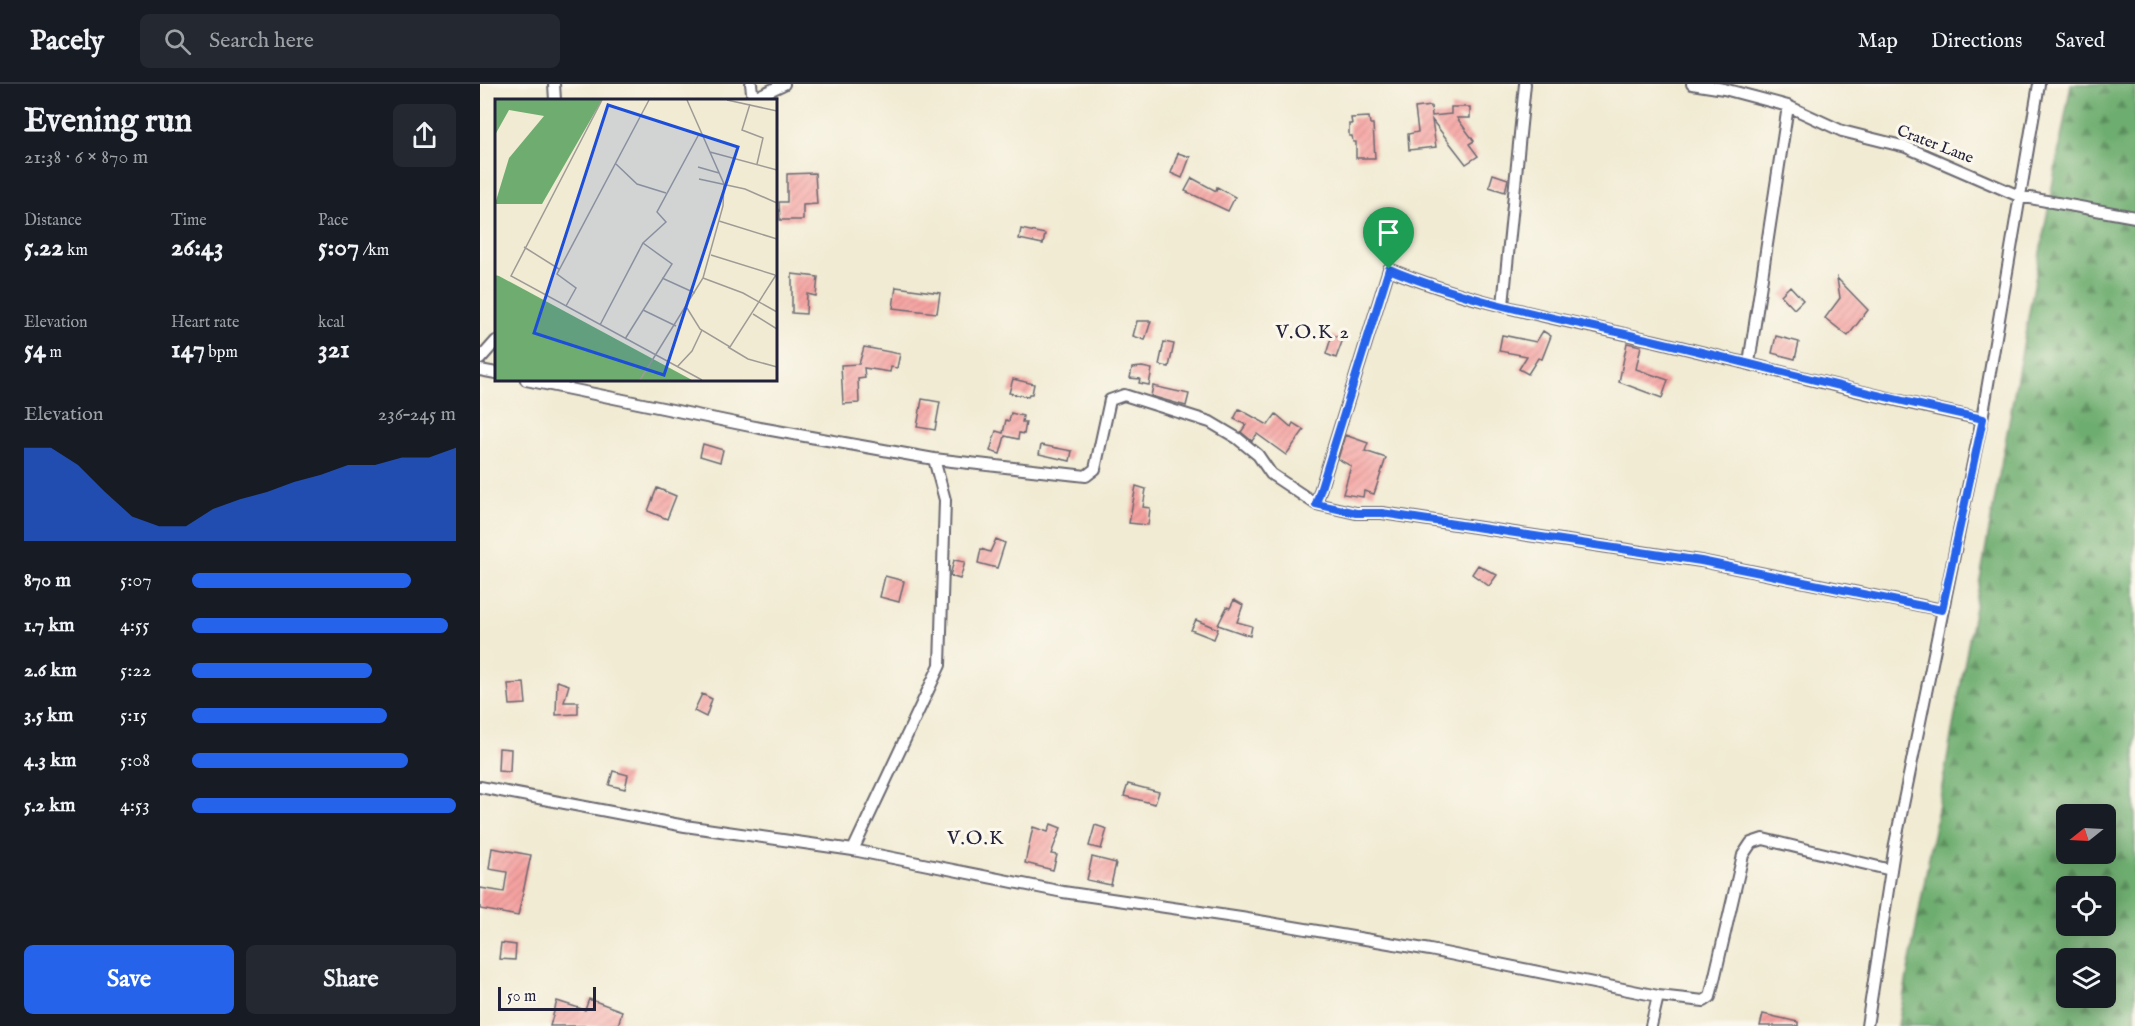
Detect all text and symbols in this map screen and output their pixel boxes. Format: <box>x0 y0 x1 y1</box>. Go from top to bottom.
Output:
search box <box>140 14 560 68</box>
text: Pacely <box>30 24 104 59</box>
icon: search <box>161 25 194 58</box>
text: Search here <box>209 27 314 55</box>
text: Map <box>1858 28 1898 55</box>
text: Directions <box>1931 28 2022 55</box>
text: Saved <box>2055 28 2105 55</box>
inset map <box>495 99 777 381</box>
text: Evening run <box>24 101 192 143</box>
button: share <box>393 104 456 167</box>
street label: Crater Lane <box>1894 121 1976 169</box>
text: 21:38 · 6 × 870 m <box>24 145 148 170</box>
pin <box>1363 207 1414 269</box>
text: Distance <box>24 211 82 231</box>
text: Time <box>171 211 207 231</box>
text: Pace <box>318 211 348 231</box>
icon: arrive <box>1372 216 1405 249</box>
text: 5.22 <box>24 231 63 264</box>
text: 26:43 <box>171 231 223 264</box>
text: 5:07 <box>318 231 359 264</box>
text: km <box>63 241 88 261</box>
text: /km <box>359 241 389 261</box>
text: Elevation <box>24 313 87 333</box>
text: Heart rate <box>171 313 239 333</box>
text: kcal <box>318 313 345 333</box>
district label: V.O.K 2 <box>1275 320 1350 345</box>
text: 54 <box>24 333 46 366</box>
text: 147 <box>171 333 205 366</box>
text: 321 <box>318 333 350 366</box>
text: m <box>46 343 62 363</box>
text: bpm <box>205 343 238 363</box>
text: Elevation <box>24 402 103 427</box>
text: 236–245 m <box>378 402 456 427</box>
text: 870 m <box>24 568 71 593</box>
text: 5:07 <box>120 568 152 593</box>
text: 1.7 km <box>24 613 75 638</box>
text: 4:55 <box>120 613 150 638</box>
text: 2.6 km <box>24 658 77 683</box>
text: 5:22 <box>120 658 151 683</box>
text: 3.5 km <box>24 703 74 728</box>
text: 5:15 <box>120 703 147 728</box>
text: 4.3 km <box>24 748 77 773</box>
text: 5:08 <box>120 748 150 773</box>
text: 5.2 km <box>24 793 75 818</box>
text: 4:53 <box>120 793 150 818</box>
north arrow <box>2056 804 2116 864</box>
map controls <box>2056 804 2116 1008</box>
district label: V.O.K <box>946 826 1005 851</box>
button: locate <box>2056 876 2116 936</box>
button: Save <box>24 945 234 1014</box>
button: Share <box>246 945 456 1014</box>
button: layers <box>2056 948 2116 1008</box>
scale bar <box>498 984 596 1012</box>
text: 50 m <box>507 987 536 1007</box>

